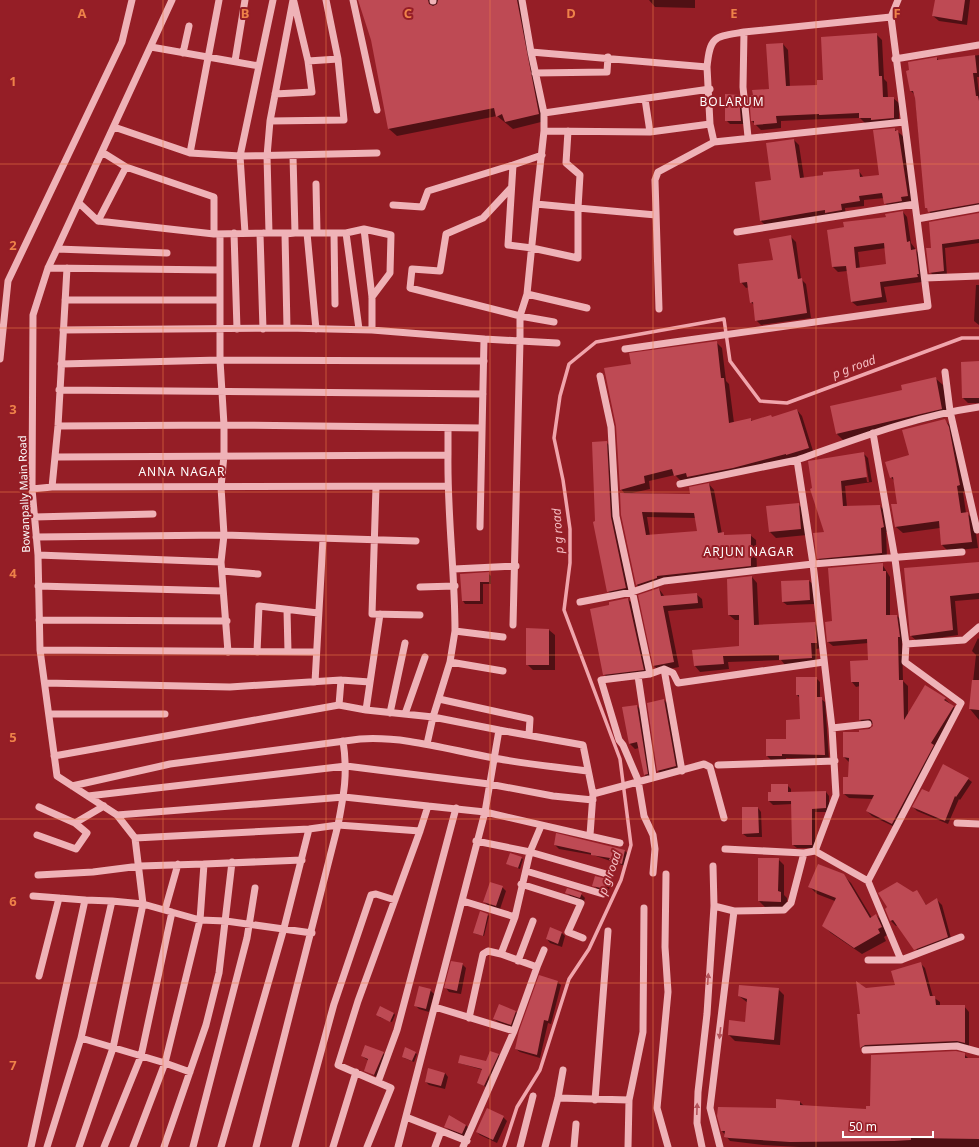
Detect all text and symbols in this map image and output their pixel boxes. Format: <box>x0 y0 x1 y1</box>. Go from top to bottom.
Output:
text: A <box>78 4 87 22</box>
text: B <box>241 4 249 22</box>
text: C <box>404 4 412 22</box>
text: D <box>566 4 576 22</box>
text: E <box>730 4 738 22</box>
text: F <box>893 4 901 22</box>
text: 1 <box>9 72 17 90</box>
district label: BOLARUM <box>699 93 765 110</box>
text: 2 <box>9 236 17 254</box>
water label: p g road <box>829 350 879 383</box>
text: 3 <box>9 400 17 418</box>
street label: Bowanpally Main Road <box>14 435 33 553</box>
district label: ANNA NAGAR <box>138 463 226 480</box>
water label: p g road <box>547 507 568 555</box>
district label: ARJUN NAGAR <box>704 543 794 560</box>
text: 4 <box>9 564 17 582</box>
text: 5 <box>9 728 17 746</box>
water label: p g road <box>593 848 626 898</box>
text: 6 <box>9 892 17 910</box>
one-way arrow <box>705 973 712 985</box>
one-way arrow <box>717 1027 723 1039</box>
text: 7 <box>9 1056 17 1074</box>
one-way arrow <box>694 1103 701 1115</box>
scale bar <box>843 1113 933 1139</box>
text: 50 m <box>849 1118 877 1135</box>

